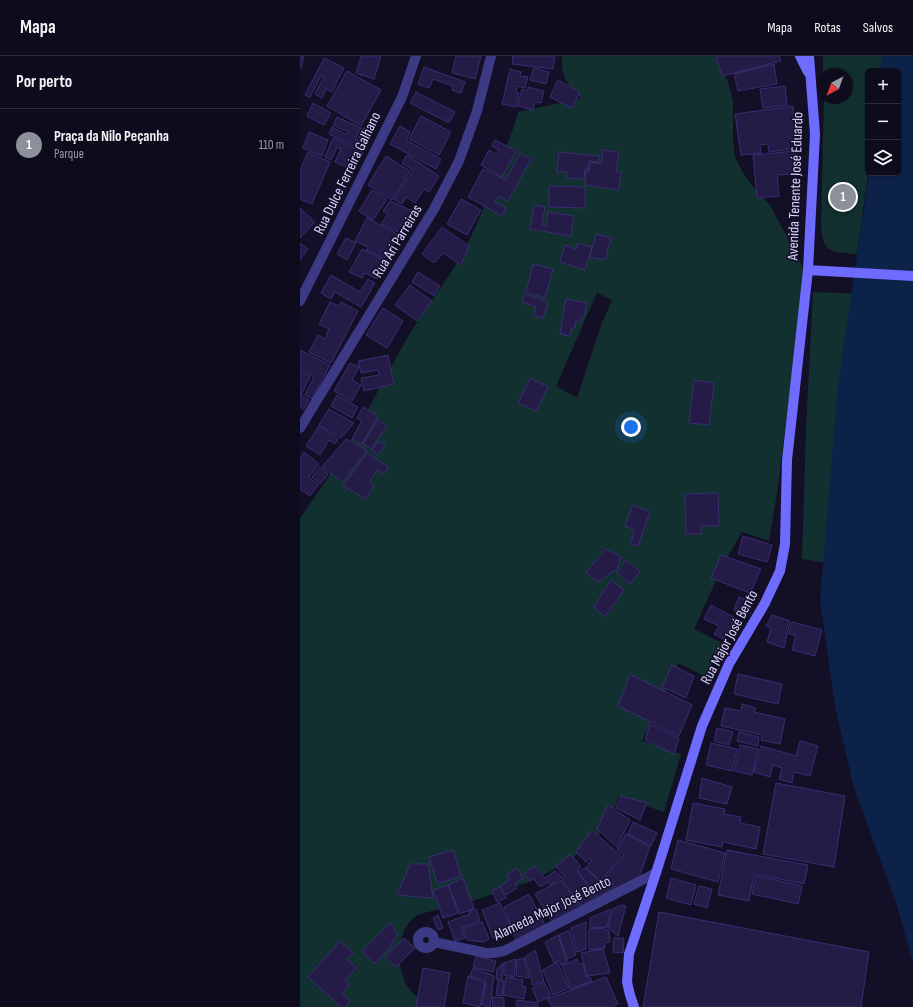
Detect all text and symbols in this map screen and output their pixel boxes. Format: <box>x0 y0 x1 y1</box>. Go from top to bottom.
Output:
text: Mapa <box>20 16 56 39</box>
text: Mapa <box>767 19 792 36</box>
text: Rotas <box>814 19 841 36</box>
text: Salvos <box>863 19 893 36</box>
north arrow <box>817 68 853 104</box>
map controls <box>865 68 901 176</box>
button: + <box>865 68 901 104</box>
text: Por perto <box>16 72 72 92</box>
button: − <box>865 104 901 140</box>
street label: Rua Dulce Ferreira Galhano <box>310 109 385 238</box>
street label: Avenida Tenente José Eduardo <box>783 111 808 262</box>
text: Praça da Nilo Peçanha <box>54 127 169 146</box>
text: 1 <box>26 137 32 153</box>
text: 110 m <box>259 137 284 153</box>
button: layers <box>865 140 901 176</box>
text: Parque <box>54 146 84 162</box>
pin: 1 <box>830 182 856 212</box>
street label: Rua Ari Parreiras <box>368 201 427 281</box>
your location <box>621 417 641 437</box>
street label: Rua Major José Bento <box>696 587 762 688</box>
street label: Alameda Major José Bento <box>489 872 614 946</box>

